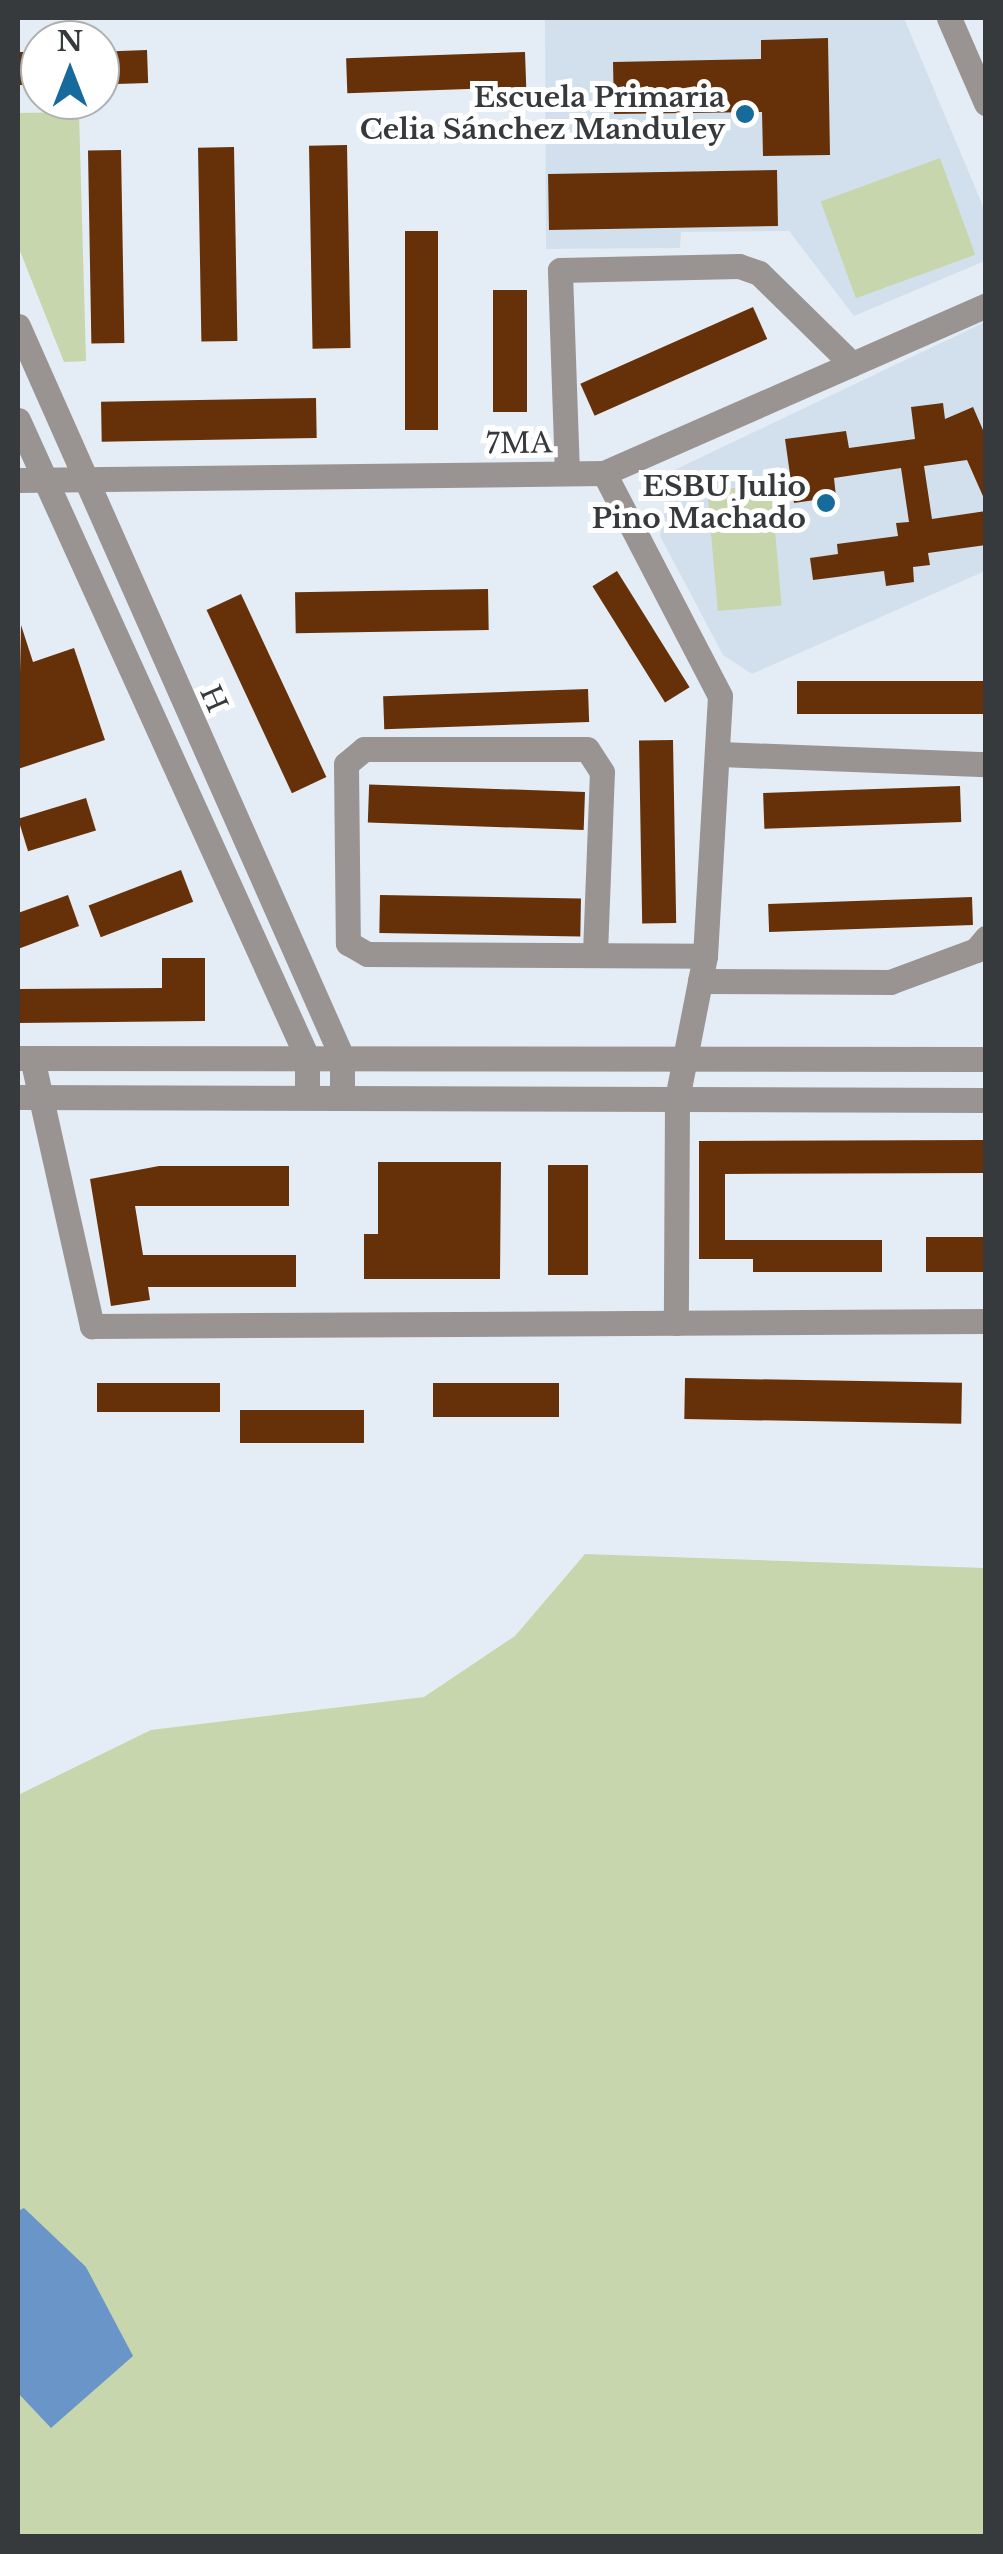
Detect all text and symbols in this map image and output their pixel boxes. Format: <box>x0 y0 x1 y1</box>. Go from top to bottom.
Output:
north arrow <box>20 20 120 120</box>
text: N <box>57 24 83 59</box>
place label: Escuela Primaria Celia Sánchez Manduley <box>360 81 725 147</box>
marker: Escuela Primaria Celia Sánchez Manduley <box>734 103 756 125</box>
street label: 7MA <box>486 427 552 461</box>
place label: ESBU Julio Pino Machado <box>592 470 806 536</box>
marker: ESBU Julio Pino Machado <box>815 492 837 514</box>
street label: H <box>192 680 234 718</box>

